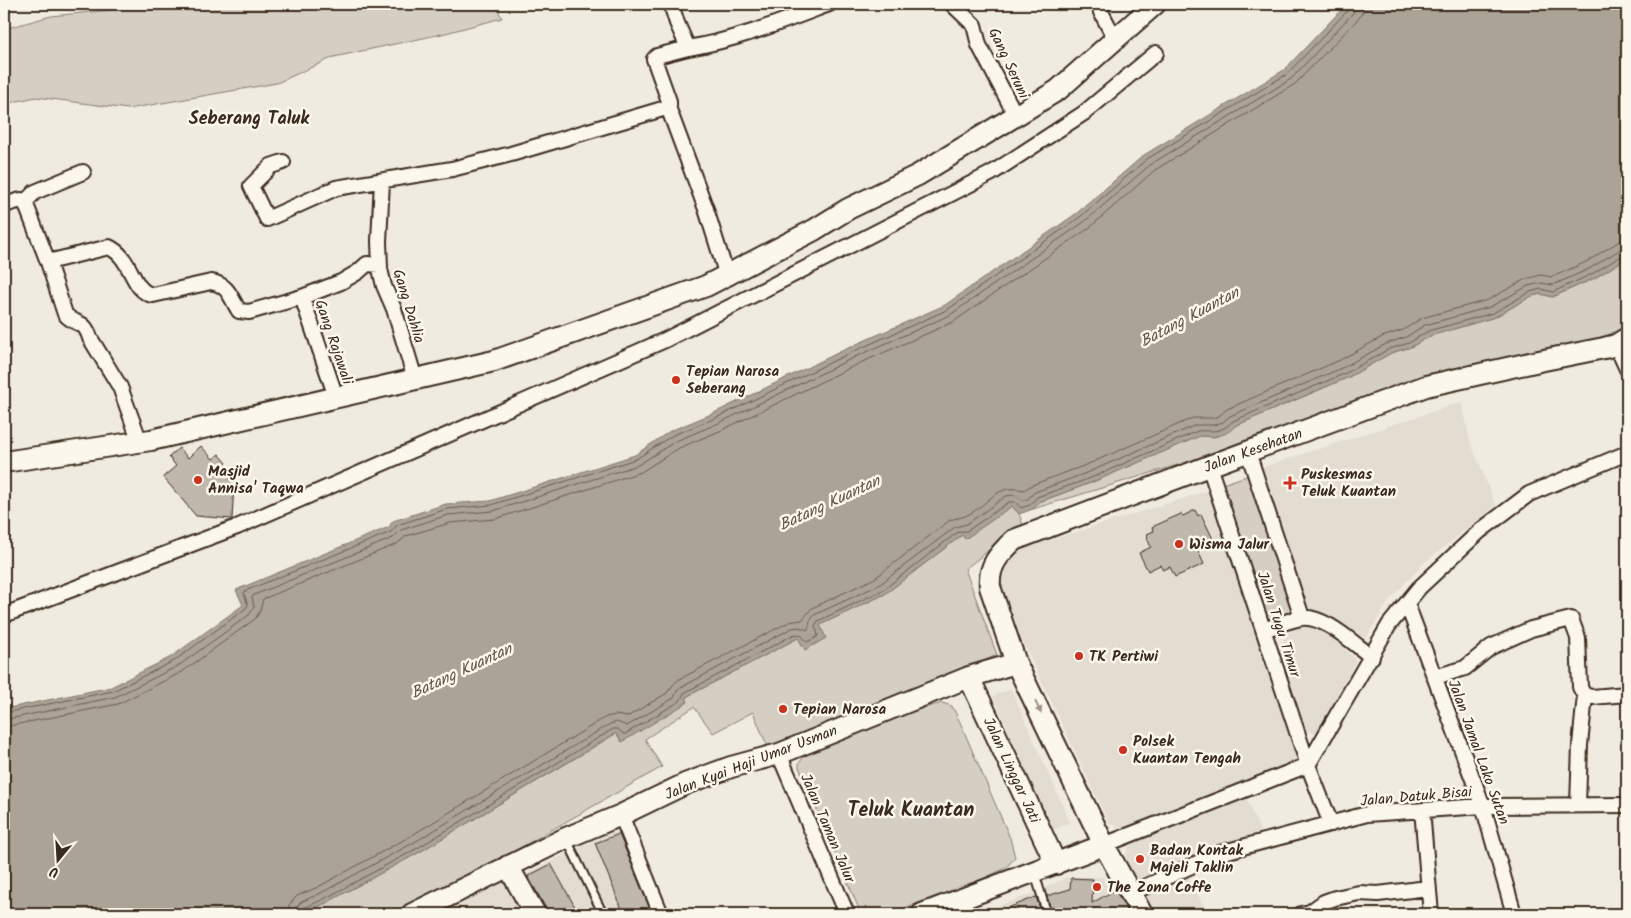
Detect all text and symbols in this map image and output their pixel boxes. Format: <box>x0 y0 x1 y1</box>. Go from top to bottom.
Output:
street label: Gang Seruni <box>981 24 1036 104</box>
district label: Seberang Taluk <box>189 105 310 134</box>
street label: Gang Dahlia <box>385 266 431 346</box>
water label: Batang Kuantan <box>1136 280 1245 354</box>
street label: Gang Rajawali <box>307 297 359 389</box>
place label: Tepian Narosa Seberang <box>686 360 780 401</box>
marker: Tepian Narosa Seberang <box>670 374 682 386</box>
street label: Jalan Kesehatan <box>1201 422 1306 480</box>
place label: Masjid Annisa' Taqwa <box>208 460 304 501</box>
place label: Puskesmas Teluk Kuantan <box>1301 463 1396 504</box>
water label: Batang Kuantan <box>775 468 886 538</box>
marker: Masjid Annisa' Taqwa <box>192 474 204 486</box>
marker: Puskesmas Teluk Kuantan <box>1283 476 1297 490</box>
place label: Wisma Jalur <box>1189 533 1270 557</box>
marker: Wisma Jalur <box>1173 538 1185 550</box>
street label: Jalan Tugu Timur <box>1250 568 1307 681</box>
water label: Batang Kuantan <box>407 636 518 706</box>
place label: TK Pertiwi <box>1089 645 1159 669</box>
marker: TK Pertiwi <box>1073 650 1085 662</box>
street label: Jalan Jamal Lako Sutan <box>1441 677 1515 828</box>
place label: Tepian Narosa <box>793 698 887 722</box>
one-way arrow <box>1034 700 1042 714</box>
marker: Tepian Narosa <box>777 703 789 715</box>
street label: Jalan Linggar Jati <box>976 714 1047 829</box>
street label: Jalan Kyai Haji Umar Usman <box>662 719 841 807</box>
place label: Polsek Kuantan Tengah <box>1133 730 1241 771</box>
marker: Polsek Kuantan Tengah <box>1117 744 1129 756</box>
street label: Jalan Taman Jalur <box>793 770 861 888</box>
street label: Jalan Datuk Bisai <box>1359 780 1474 814</box>
district label: Teluk Kuantan <box>848 795 974 827</box>
north arrow <box>32 836 82 886</box>
place label: Badan Kontak Majeli Taklin <box>1150 839 1243 880</box>
marker: Badan Kontak Majeli Taklin <box>1134 853 1146 865</box>
text: U <box>46 859 62 883</box>
place label: The Zona Coffe <box>1107 876 1212 900</box>
marker: The Zona Coffe <box>1091 881 1103 893</box>

